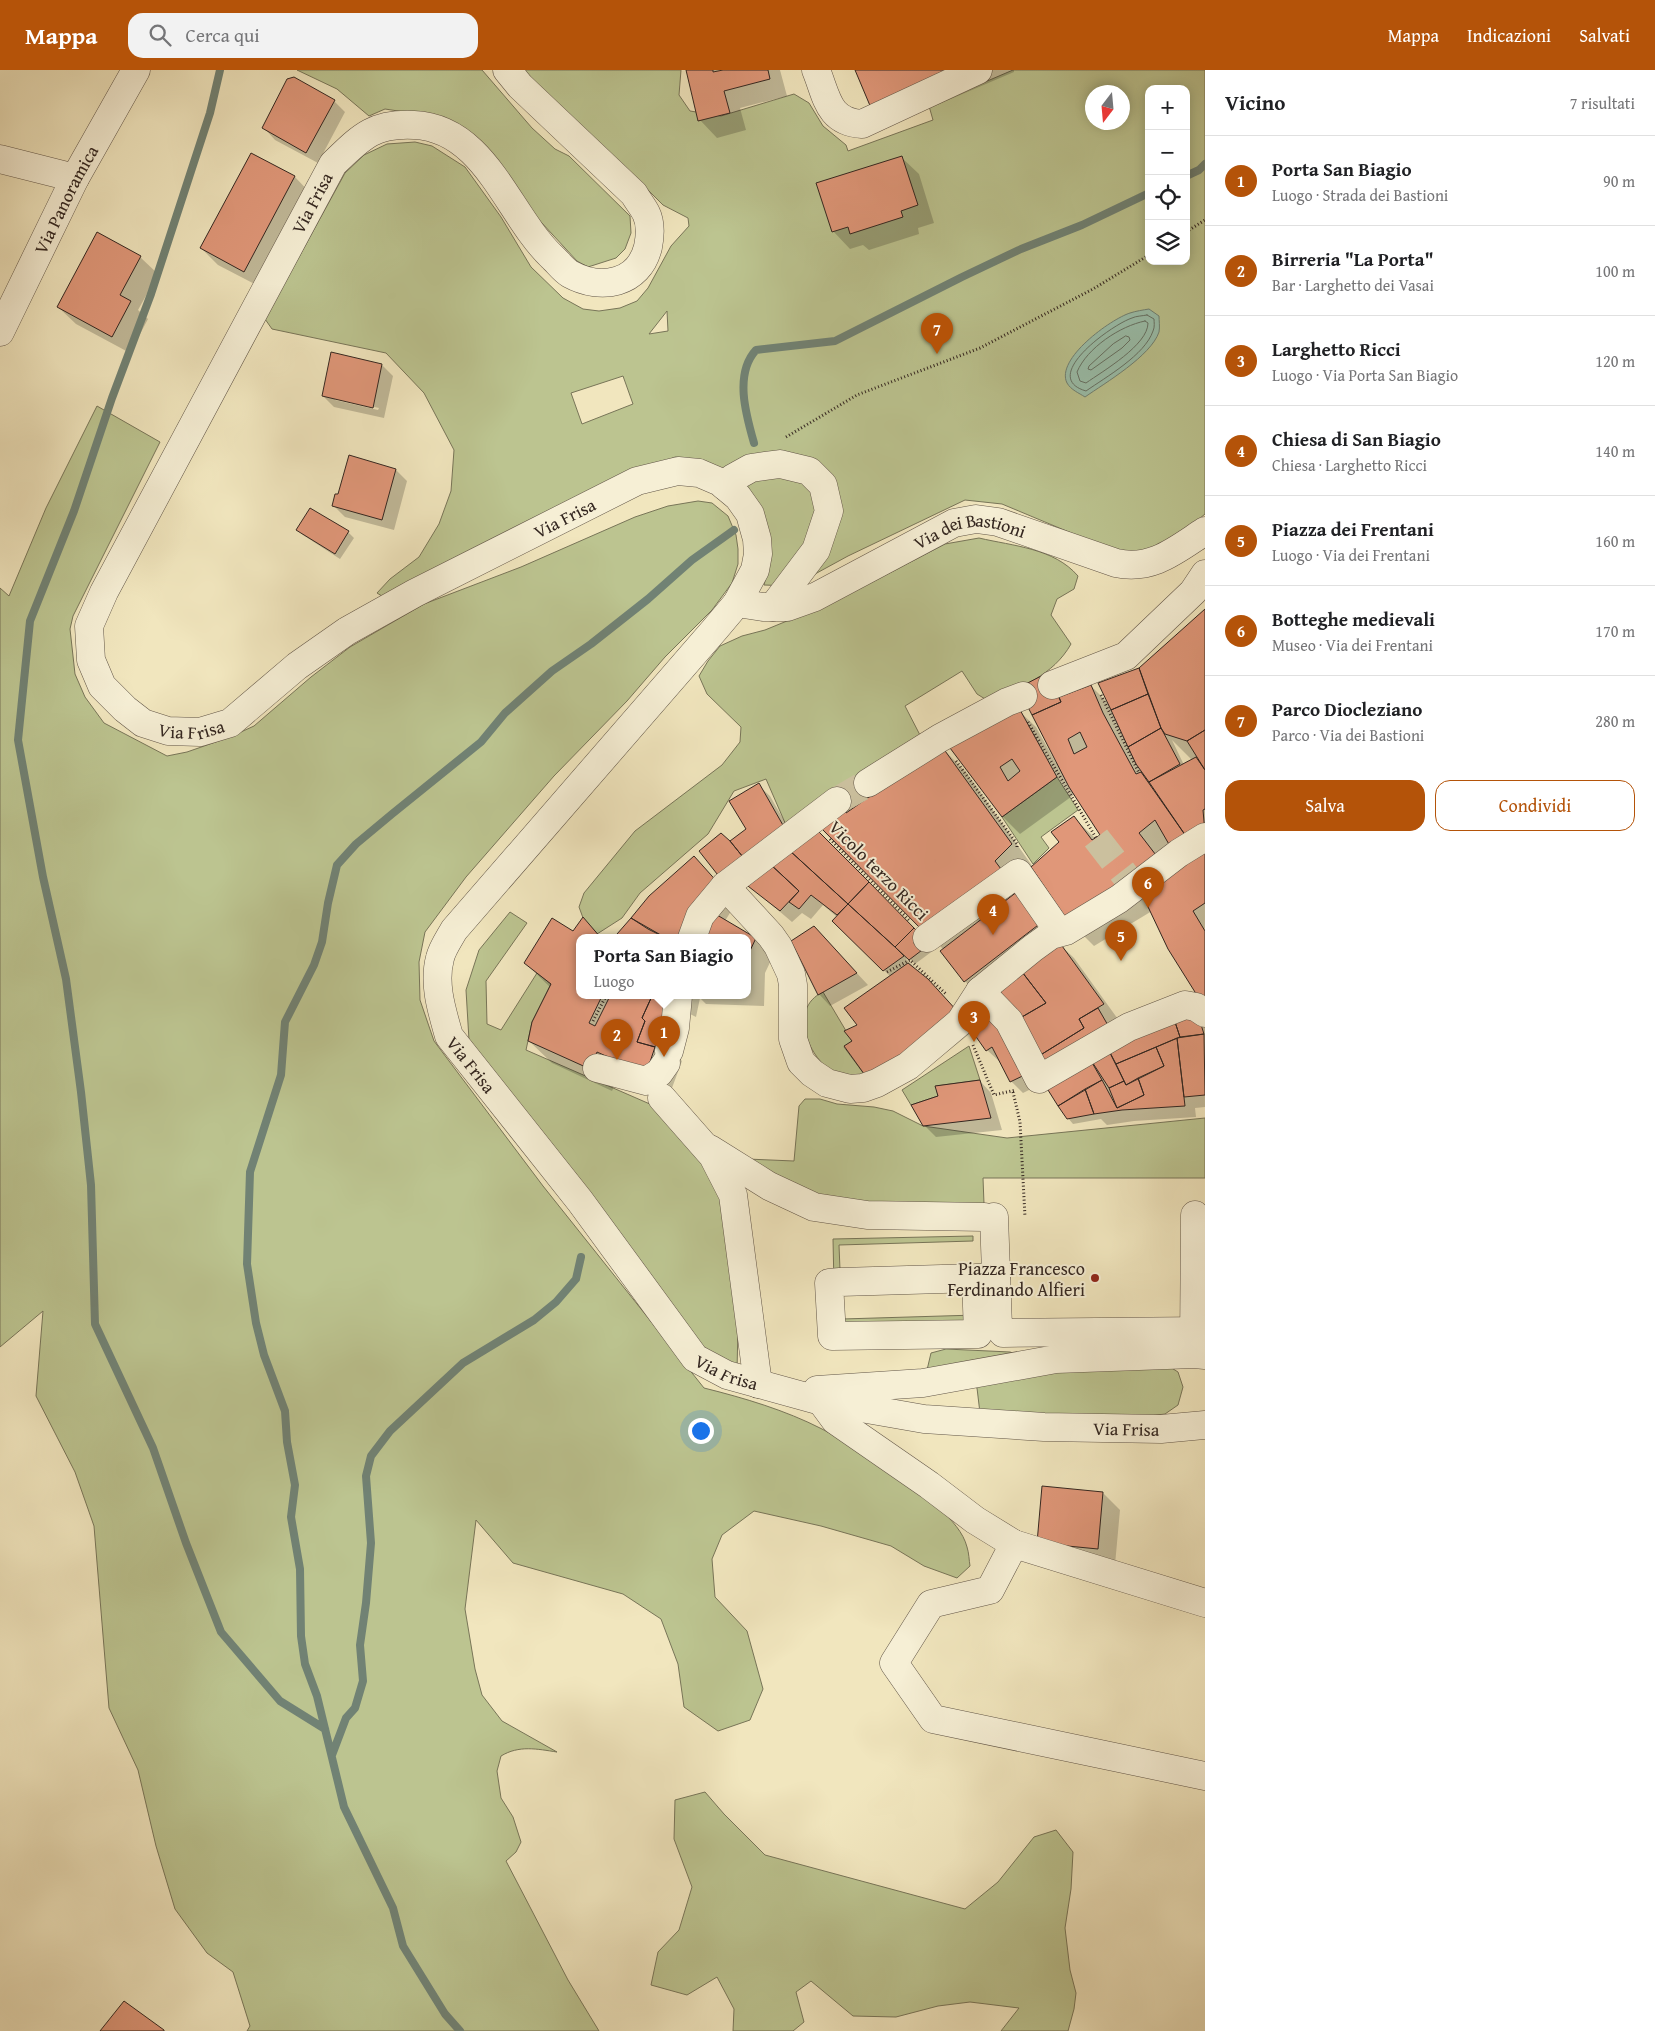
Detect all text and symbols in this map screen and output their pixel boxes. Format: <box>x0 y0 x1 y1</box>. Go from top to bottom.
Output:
search box <box>128 13 478 58</box>
text: Mappa <box>25 18 98 53</box>
icon: search <box>146 21 174 49</box>
text: Cerca qui <box>186 21 260 49</box>
text: Mappa <box>1388 22 1439 49</box>
text: Indicazioni <box>1467 22 1551 49</box>
text: Salvati <box>1579 22 1630 49</box>
north arrow <box>1085 85 1130 130</box>
map controls <box>1145 85 1190 265</box>
button: + <box>1145 85 1190 130</box>
text: Vicino <box>1225 87 1285 118</box>
text: 7 risultati <box>1570 91 1635 115</box>
button: − <box>1145 130 1190 175</box>
street label: Via Panoramica <box>27 139 105 258</box>
text: Porta San Biagio <box>1272 155 1412 183</box>
street label: Via Frisa <box>285 167 340 239</box>
text: 1 <box>1237 169 1245 193</box>
text: 90 m <box>1603 169 1635 193</box>
button: locate <box>1145 175 1190 220</box>
text: Luogo · Strada dei Bastioni <box>1272 183 1448 207</box>
button: layers <box>1145 220 1190 265</box>
text: Birreria "La Porta" <box>1272 245 1434 273</box>
text: 2 <box>1237 259 1245 283</box>
text: 100 m <box>1595 259 1635 283</box>
text: Bar · Larghetto dei Vasai <box>1272 273 1434 297</box>
pin: 7 <box>921 313 953 354</box>
text: Larghetto Ricci <box>1272 335 1401 363</box>
text: 3 <box>1237 349 1245 373</box>
text: 120 m <box>1595 349 1635 373</box>
text: Luogo · Via Porta San Biagio <box>1272 363 1458 387</box>
text: Chiesa di San Biagio <box>1272 425 1441 453</box>
text: 4 <box>1237 439 1245 463</box>
text: 140 m <box>1595 439 1635 463</box>
text: Chiesa · Larghetto Ricci <box>1272 453 1427 477</box>
street label: Via Frisa <box>529 490 601 545</box>
street label: Via dei Bastioni <box>908 506 1030 556</box>
text: Piazza dei Frentani <box>1272 515 1434 543</box>
text: 5 <box>1237 529 1245 553</box>
text: 160 m <box>1595 529 1635 553</box>
text: Luogo · Via dei Frentani <box>1272 543 1430 567</box>
text: Botteghe medievali <box>1272 605 1435 633</box>
text: 6 <box>1237 619 1245 643</box>
text: 170 m <box>1595 619 1635 643</box>
text: Museo · Via dei Frentani <box>1272 633 1433 657</box>
text: Parco Diocleziano <box>1272 695 1422 723</box>
text: 7 <box>1237 709 1245 733</box>
text: 280 m <box>1595 709 1635 733</box>
street label: Via Frisa <box>155 712 228 746</box>
text: Parco · Via dei Bastioni <box>1272 723 1424 747</box>
button: Salva <box>1225 780 1425 831</box>
button: Condividi <box>1435 780 1635 831</box>
street label: Vicolo terzo Ricci <box>823 814 935 926</box>
pin: 6 <box>1132 867 1164 908</box>
pin: 4 <box>977 894 1009 935</box>
pin: 5 <box>1105 920 1137 961</box>
popup <box>576 934 751 999</box>
text: Porta San Biagio <box>594 941 733 969</box>
text: Luogo <box>594 969 634 993</box>
pin: 3 <box>958 1001 990 1042</box>
pin: 1 <box>648 1016 680 1057</box>
pin: 2 <box>601 1019 633 1060</box>
street label: Via Frisa <box>440 1030 503 1099</box>
place label: Piazza Francesco Ferdinando Alfieri <box>947 1255 1085 1303</box>
marker: Piazza Francesco Ferdinando Alfieri <box>1089 1272 1101 1284</box>
street label: Via Frisa <box>690 1347 762 1397</box>
street label: Via Frisa <box>1093 1414 1160 1442</box>
your location <box>688 1418 714 1444</box>

